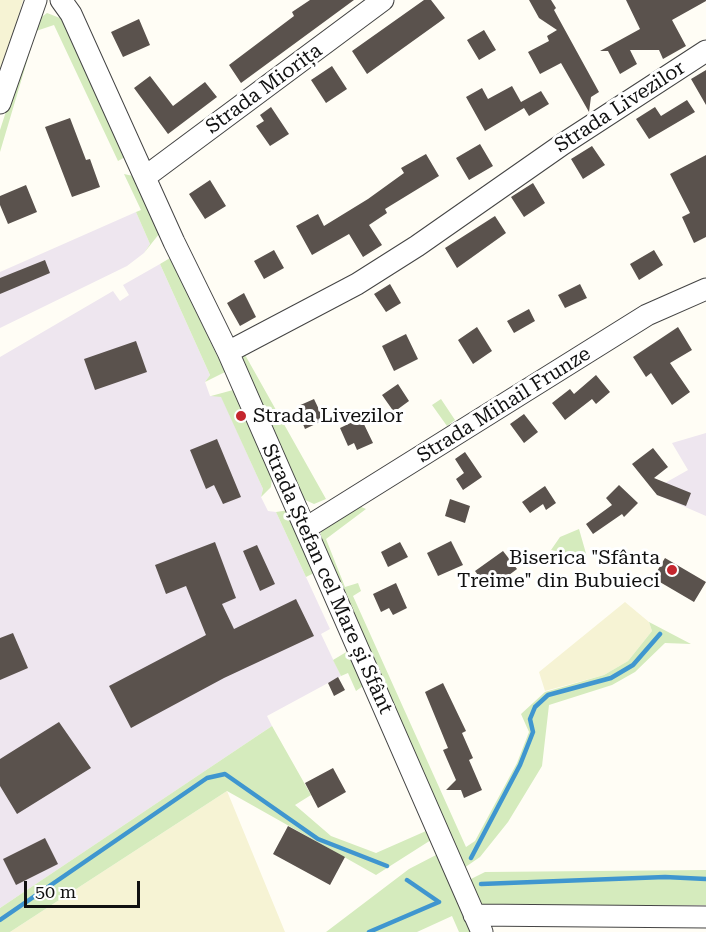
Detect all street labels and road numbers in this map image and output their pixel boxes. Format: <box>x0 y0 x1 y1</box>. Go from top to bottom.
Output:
street label: Strada Miorița <box>201 39 327 139</box>
street label: Strada Livezilor <box>550 56 690 158</box>
street label: Strada Mihail Frunze <box>413 342 595 468</box>
street label: Strada Ștefan cel Mare și Sfânt <box>256 440 398 718</box>

